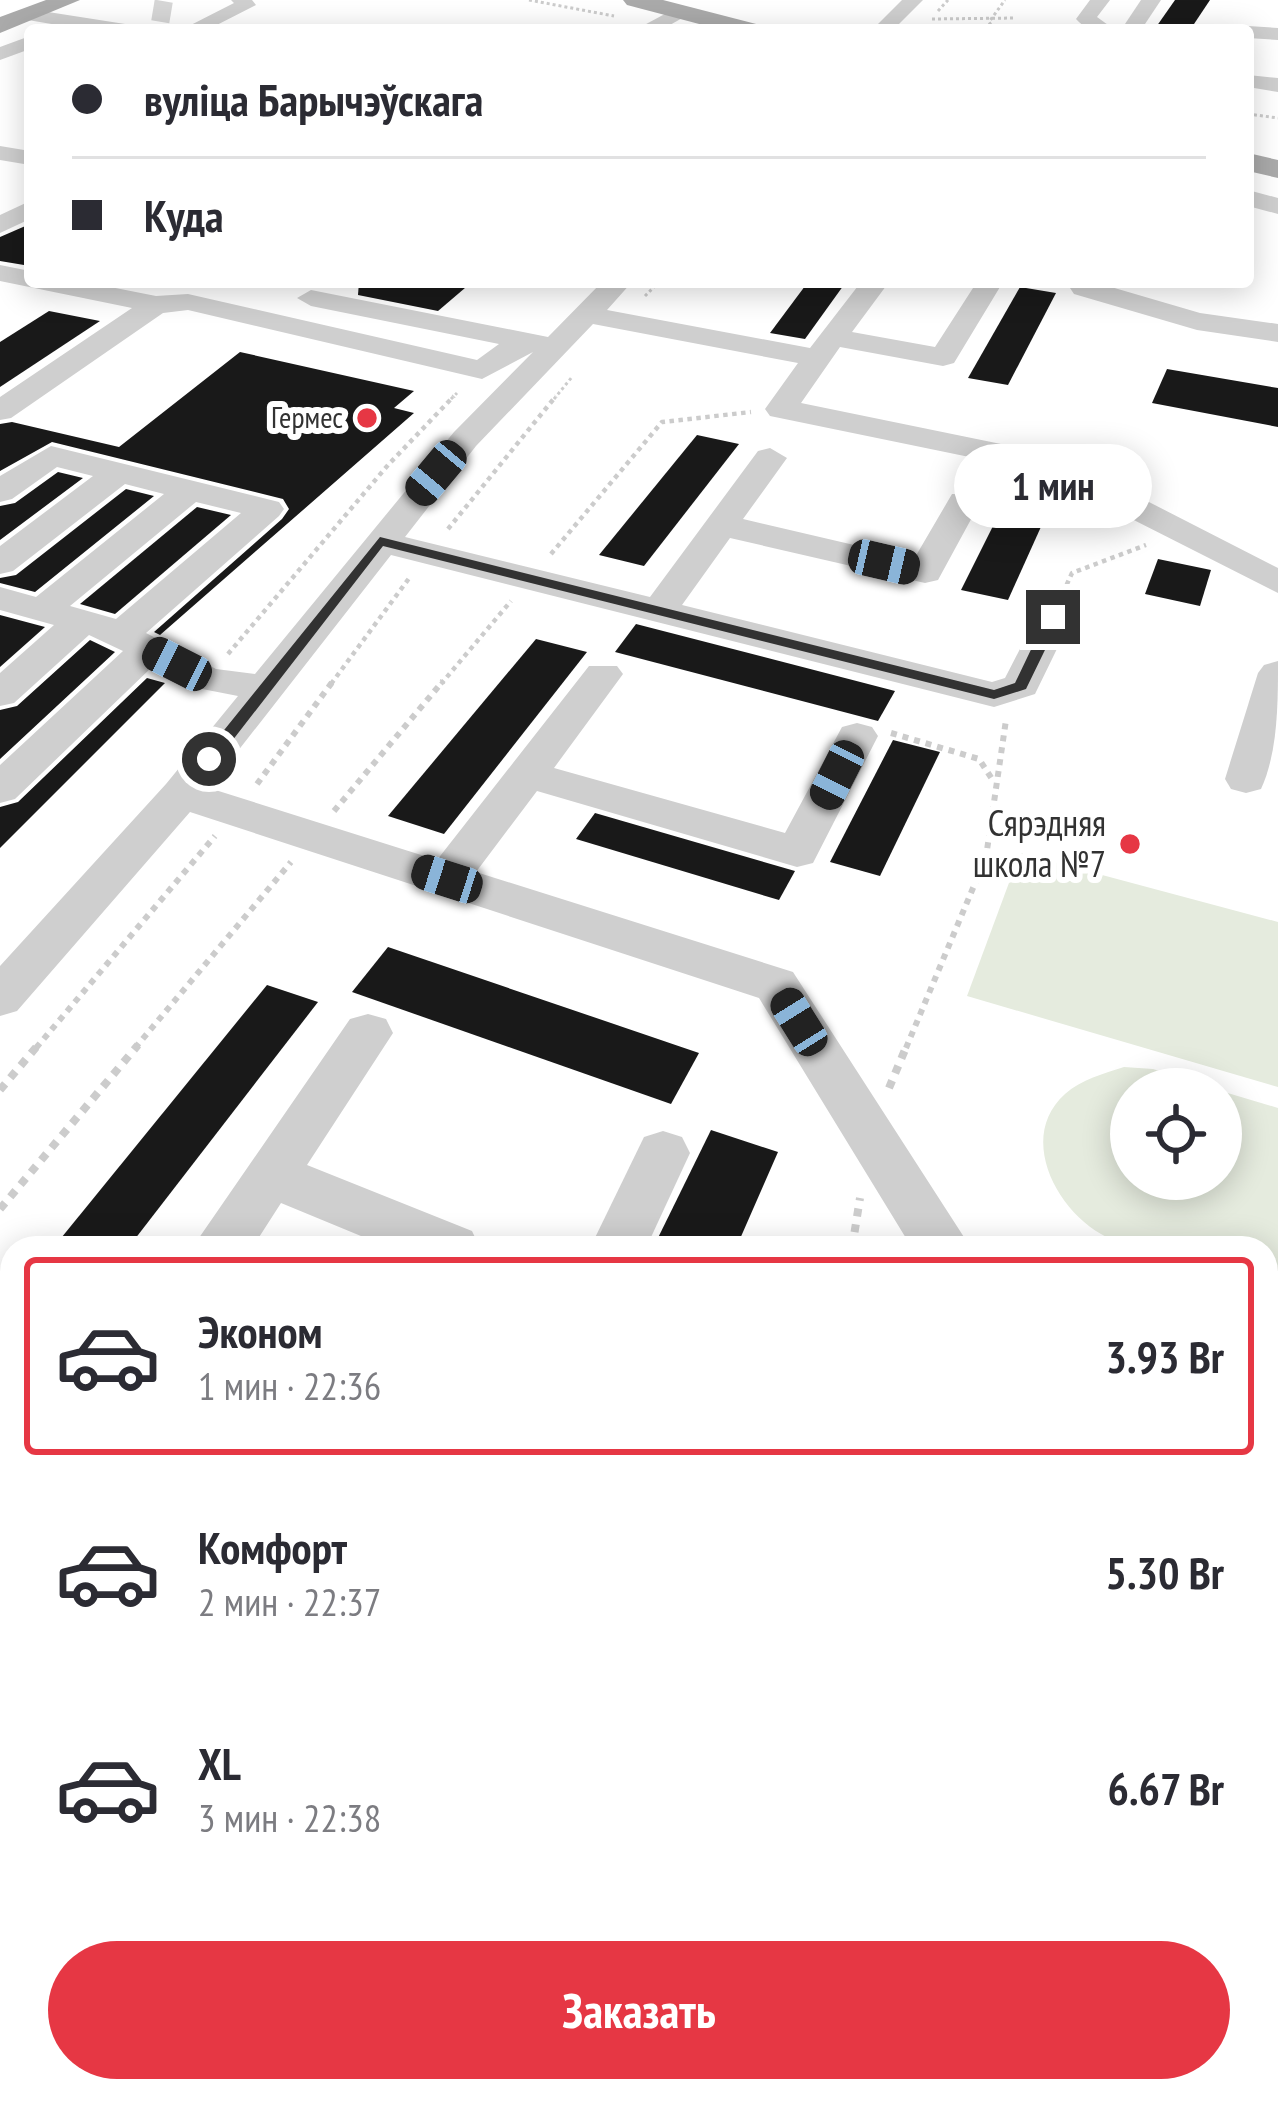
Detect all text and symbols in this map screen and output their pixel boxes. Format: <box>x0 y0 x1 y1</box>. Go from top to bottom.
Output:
text: вуліца Барычэўскага <box>144 70 483 128</box>
text: Куда <box>144 186 223 244</box>
place label: Гермес <box>271 397 343 436</box>
marker: Гермес <box>354 405 380 431</box>
car <box>399 434 473 512</box>
callout: 1 мин <box>954 443 1152 527</box>
text: 1 мин <box>1011 460 1095 511</box>
car <box>845 536 923 588</box>
route end <box>1026 590 1080 644</box>
car <box>137 632 217 696</box>
route start <box>182 732 236 786</box>
car <box>805 735 869 815</box>
place label: Сярэдняя школа №7 <box>973 799 1106 887</box>
marker: Сярэдняя школа №7 <box>1117 831 1143 857</box>
car <box>407 851 487 907</box>
car <box>765 982 833 1062</box>
map controls <box>1110 1068 1242 1200</box>
button: locate <box>1110 1068 1242 1200</box>
icon: car <box>54 1302 162 1410</box>
text: Эконом <box>198 1302 322 1360</box>
text: 3.93 Br <box>1105 1327 1224 1385</box>
text: 1 мин · 22:36 <box>198 1360 381 1411</box>
icon: car <box>54 1518 162 1626</box>
text: Комфорт <box>198 1518 347 1576</box>
text: 5.30 Br <box>1105 1543 1224 1601</box>
text: 2 мин · 22:37 <box>198 1576 381 1627</box>
icon: car <box>54 1734 162 1842</box>
text: XL <box>198 1734 241 1792</box>
text: 6.67 Br <box>1107 1759 1224 1817</box>
text: 3 мин · 22:38 <box>198 1792 381 1843</box>
button: Заказать <box>48 1941 1230 2079</box>

